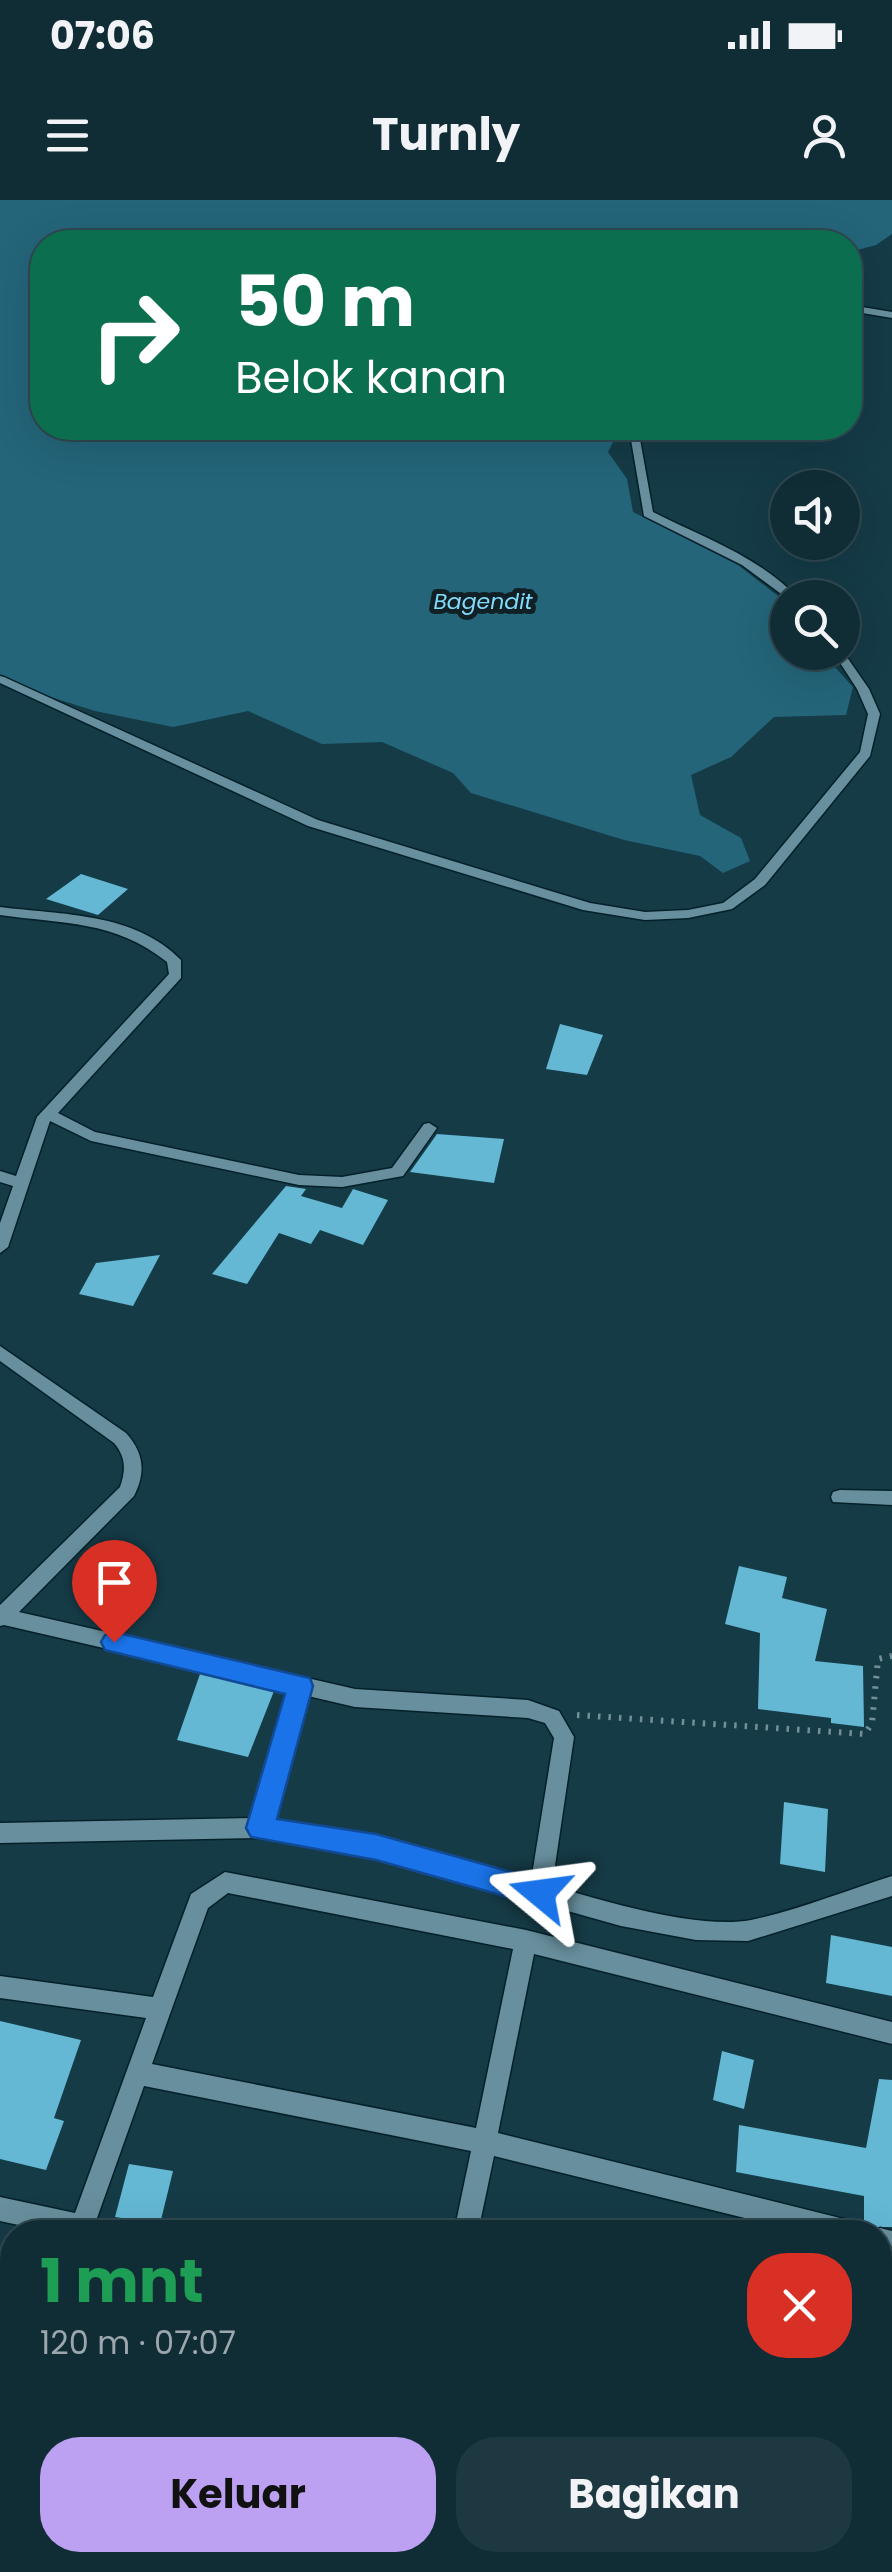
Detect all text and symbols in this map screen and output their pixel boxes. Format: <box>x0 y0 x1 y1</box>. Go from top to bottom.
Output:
text: 07:06 <box>50 9 155 62</box>
text: Turnly <box>372 103 520 166</box>
icon: menu <box>40 108 95 163</box>
icon: person <box>797 108 852 163</box>
text: 50 m <box>235 252 415 351</box>
icon: right <box>70 270 200 400</box>
text: Belok kanan <box>235 346 507 409</box>
map controls <box>770 470 860 670</box>
button: sound <box>770 470 860 560</box>
button: search <box>770 580 860 670</box>
water label: Bagendit <box>433 586 534 617</box>
pin <box>72 1540 157 1643</box>
icon: arrive <box>87 1555 142 1610</box>
position arrow <box>488 1841 592 1945</box>
text: 1 mnt <box>40 2239 204 2323</box>
button: close <box>747 2253 852 2358</box>
text: 120 m · 07:07 <box>40 2320 236 2365</box>
button: Keluar <box>40 2437 436 2552</box>
button: Bagikan <box>456 2437 852 2552</box>

